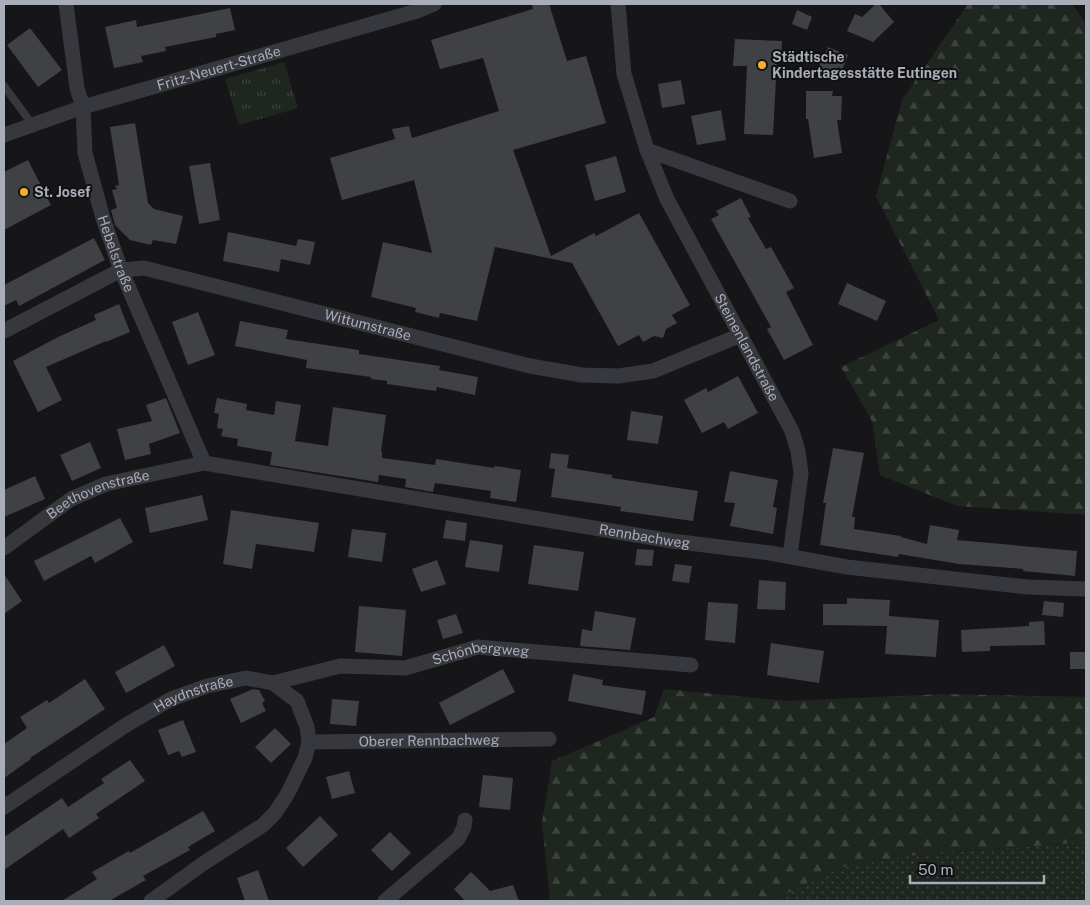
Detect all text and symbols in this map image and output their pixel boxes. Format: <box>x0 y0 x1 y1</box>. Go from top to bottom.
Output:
street label: Fritz-Neuert-Straße <box>155 43 282 93</box>
place label: Städtische Kindertagesstätte Eutingen <box>772 49 957 81</box>
marker: Städtische Kindertagesstätte Eutingen <box>756 59 768 71</box>
place label: St. Josef <box>34 184 91 200</box>
marker: St. Josef <box>18 186 30 198</box>
street label: Hebelstraße <box>95 213 137 294</box>
street label: Steinenlandstraße <box>711 291 782 404</box>
street label: Wittumstraße <box>323 306 413 344</box>
street label: Beethovenstraße <box>43 467 151 522</box>
street label: Rennbachweg <box>598 521 691 551</box>
street label: Schönbergweg <box>430 639 530 668</box>
street label: Haydnstraße <box>151 673 235 715</box>
street label: Oberer Rennbachweg <box>358 732 500 749</box>
scale bar <box>910 852 1044 884</box>
text: 50 m <box>918 861 953 878</box>

